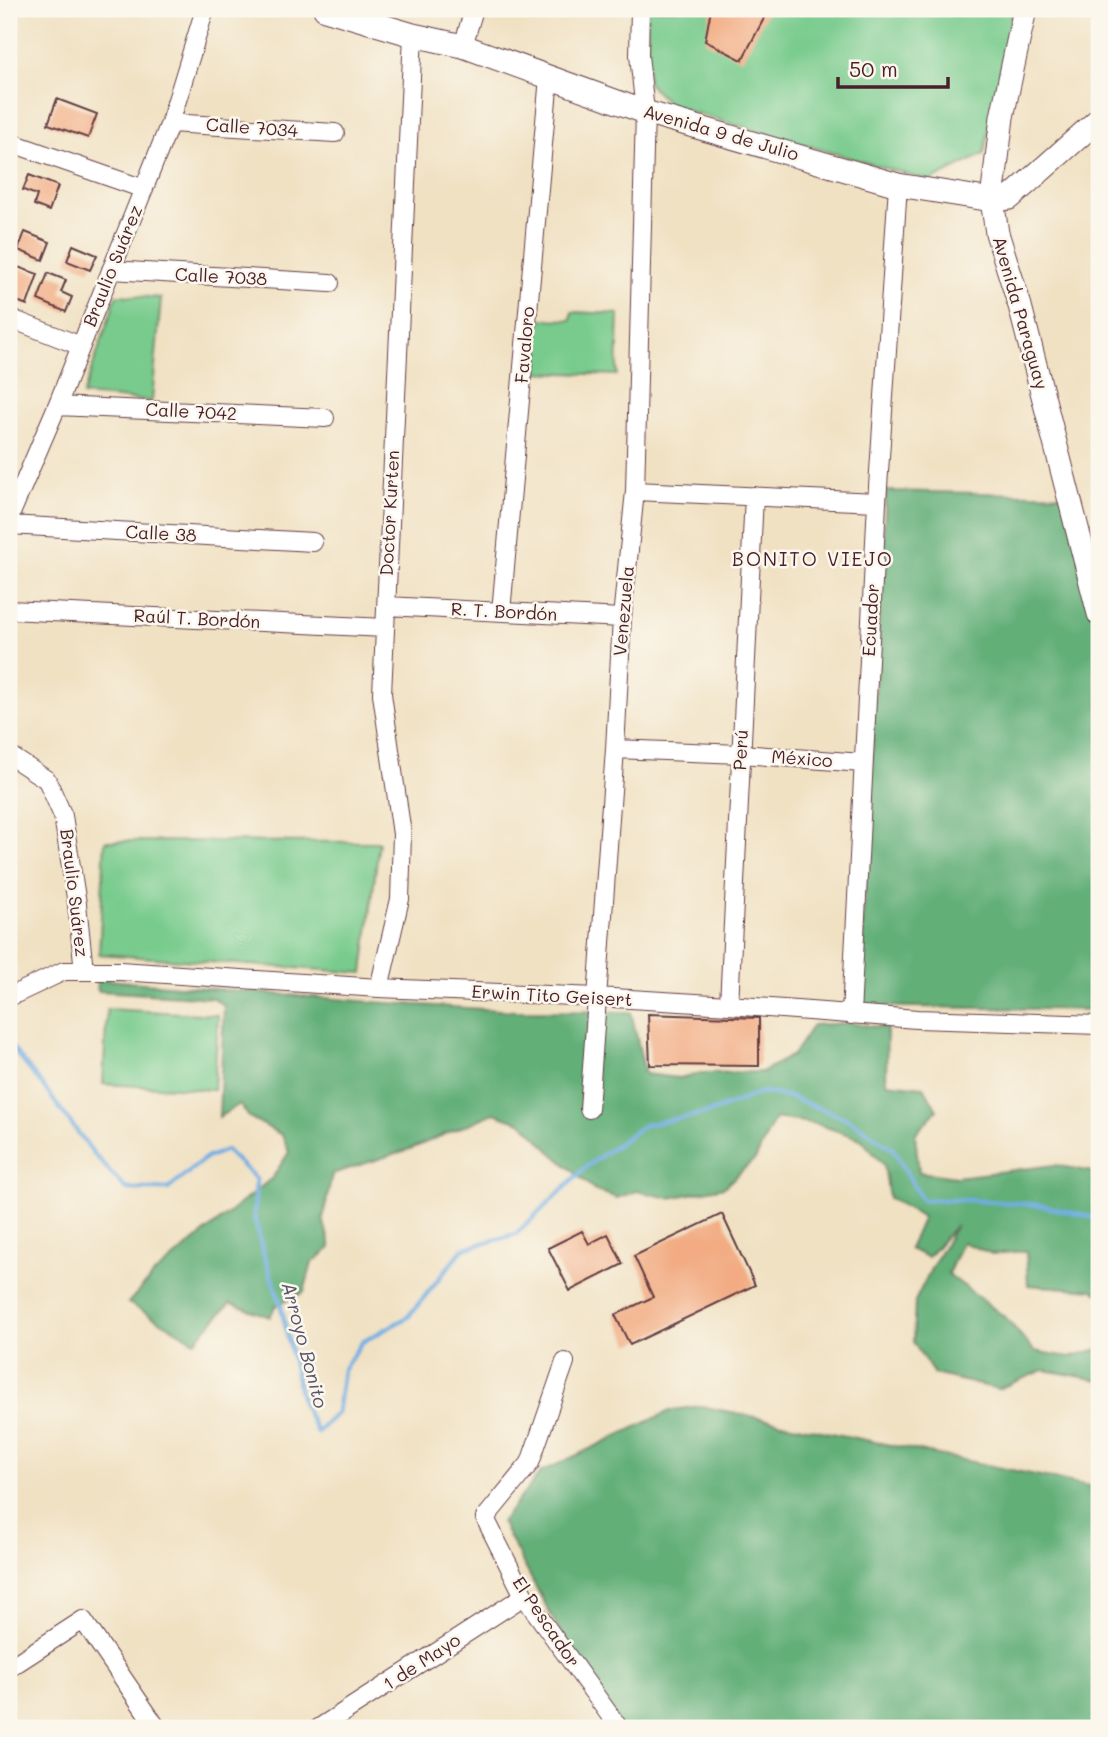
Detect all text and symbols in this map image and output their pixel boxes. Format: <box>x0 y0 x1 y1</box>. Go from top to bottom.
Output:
scale bar <box>838 46 949 90</box>
text: 50 m <box>849 55 898 82</box>
street label: Avenida 9 de Julio <box>641 98 802 166</box>
street label: Calle 7034 <box>205 112 299 142</box>
street label: Braulio Suárez <box>77 201 147 330</box>
street label: Avenida Paraguay <box>988 233 1054 392</box>
street label: Calle 7038 <box>174 262 268 290</box>
street label: Favaloro <box>509 305 539 384</box>
street label: Calle 7042 <box>145 397 237 425</box>
street label: Doctor Kurten <box>374 449 404 576</box>
street label: Calle 38 <box>125 519 197 547</box>
district label: BONITO VIEJO <box>732 546 894 571</box>
street label: Venezuela <box>607 565 639 657</box>
street label: Ecuador <box>856 583 884 657</box>
street label: R. T. Bordón <box>450 596 558 626</box>
street label: Raúl T. Bordón <box>133 603 261 633</box>
street label: Perú <box>727 729 753 771</box>
street label: México <box>771 744 834 772</box>
street label: Braulio Suárez <box>55 827 95 958</box>
street label: Erwin Tito Geisert <box>471 979 633 1011</box>
water label: Arroyo Bonito <box>277 1279 334 1411</box>
street label: El Pescador <box>508 1571 586 1671</box>
street label: 1 de Mayo <box>378 1627 465 1695</box>

